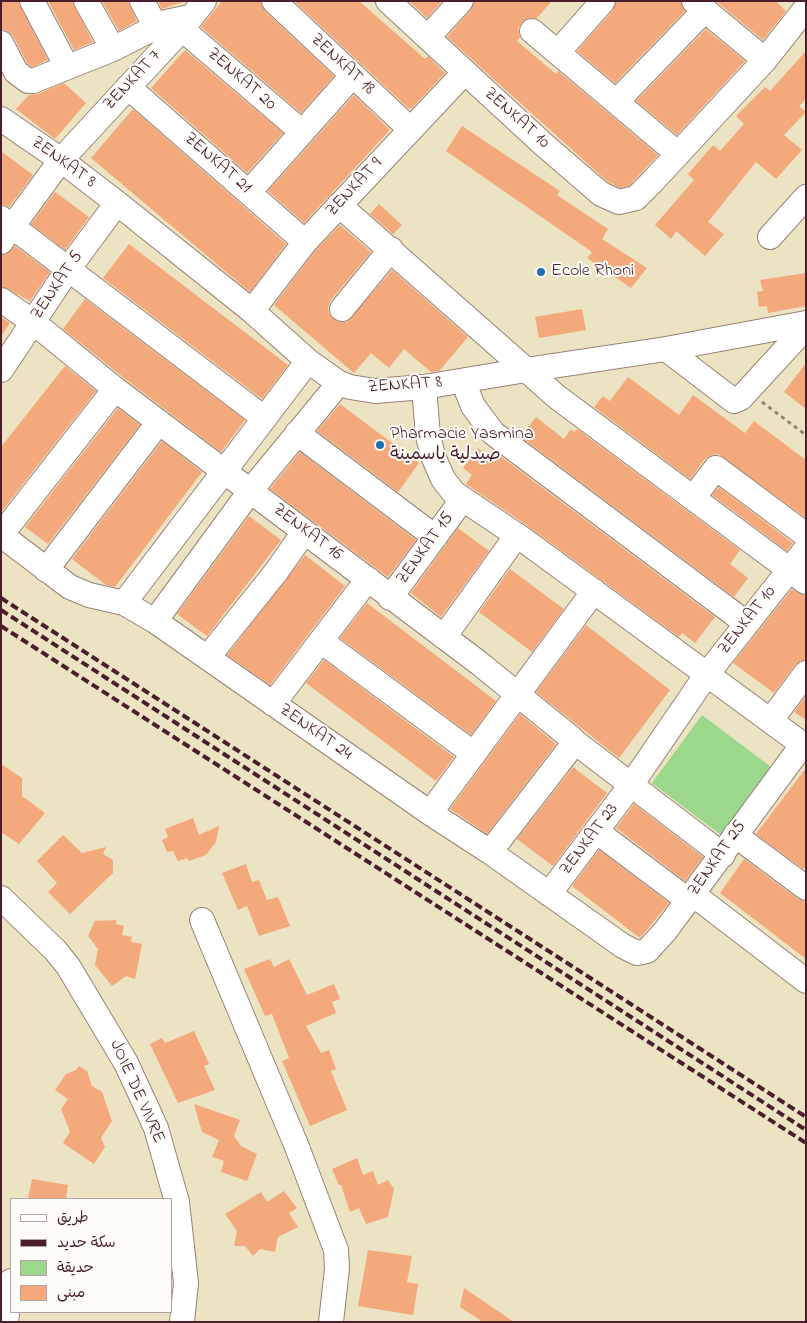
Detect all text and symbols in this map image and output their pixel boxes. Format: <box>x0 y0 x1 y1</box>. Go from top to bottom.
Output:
street label: ZENKAT 18 <box>305 30 379 100</box>
street label: ZENKAT 20 <box>202 44 280 116</box>
street label: ZENKAT 7 <box>99 46 167 116</box>
street label: ZENKAT 10 <box>479 84 553 154</box>
street label: ZENKAT 21 <box>179 129 255 199</box>
street label: ZENKAT 8 <box>26 132 100 194</box>
street label: ZENKAT 9 <box>322 154 388 222</box>
street label: ZENKAT 5 <box>27 248 89 324</box>
place label: Ecole Rhoni <box>551 261 634 283</box>
marker: Ecole Rhoni <box>535 266 547 278</box>
street label: ZENKAT 8 <box>367 373 443 399</box>
place label: Pharmacie Yasmina صيدلية ياسمينة <box>390 424 534 466</box>
marker: Pharmacie Yasmina صيدلية ياسمينة <box>374 439 386 451</box>
street label: ZENKAT 16 <box>268 500 346 566</box>
street label: ZENKAT 15 <box>393 509 459 589</box>
street label: ZENKAT 10 <box>714 582 782 660</box>
street label: ZENKAT 24 <box>274 700 356 766</box>
street label: ZENKAT 23 <box>556 800 624 880</box>
street label: ZENKAT 25 <box>684 817 752 901</box>
street label: JOIE DE VIVRE <box>104 1037 168 1147</box>
legend <box>10 1198 172 1313</box>
text: طريق <box>57 1207 89 1229</box>
text: سكة حديد <box>57 1232 116 1254</box>
text: حديقة <box>57 1257 94 1279</box>
text: مبنى <box>57 1282 85 1304</box>

